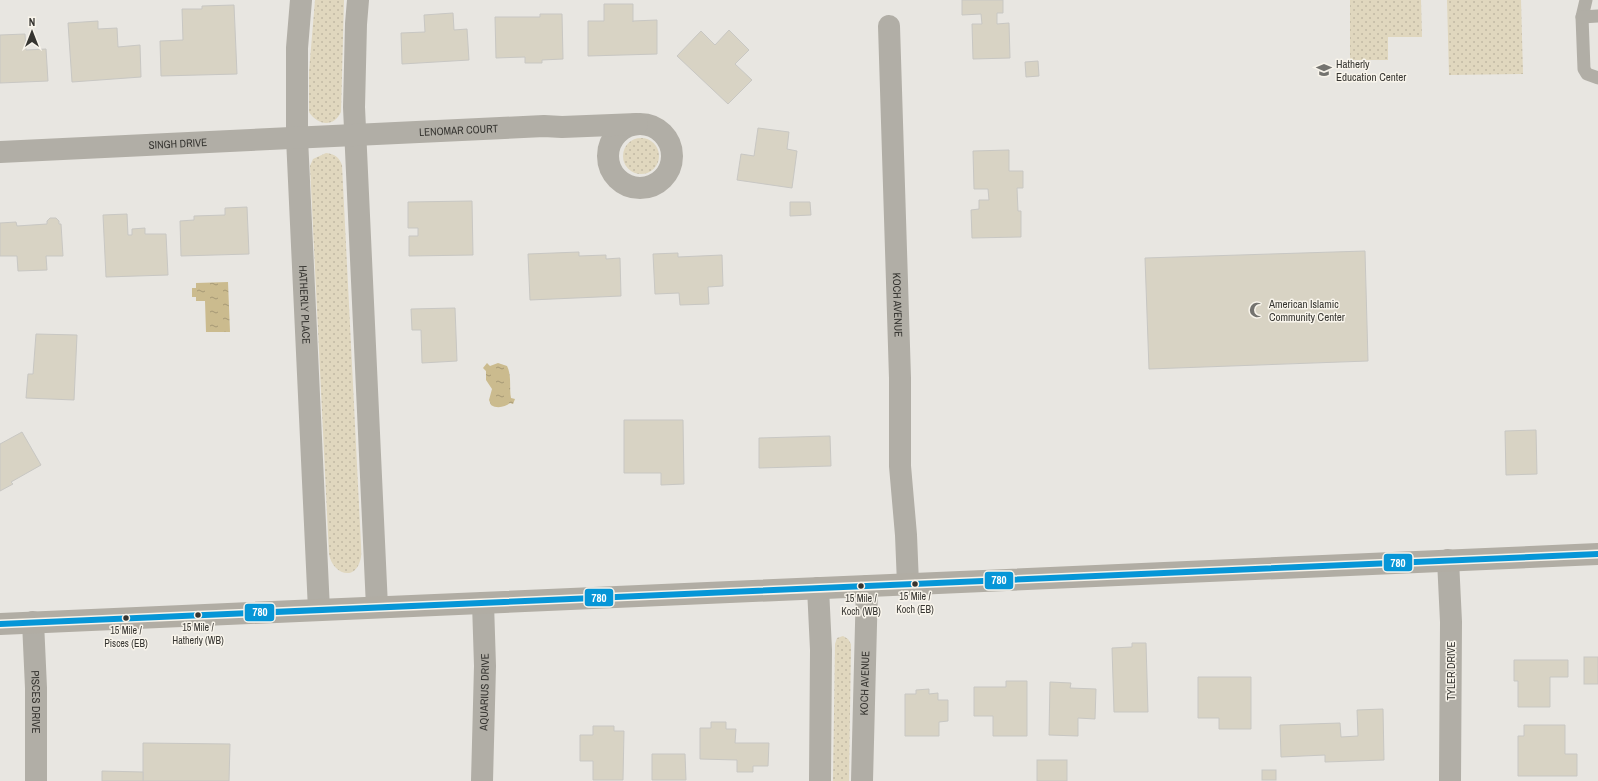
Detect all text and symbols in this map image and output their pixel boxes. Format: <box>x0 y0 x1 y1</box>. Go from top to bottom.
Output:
north arrow <box>12 12 52 52</box>
text: N <box>29 15 35 29</box>
place label: Hatherly Education Center <box>1336 57 1406 84</box>
school or university icon: Hatherly Education Center <box>1315 61 1333 79</box>
street label: LENOMAR COURT <box>419 121 499 139</box>
street label: SINGH DRIVE <box>148 135 207 152</box>
street label: HATHERLY PLACE <box>296 265 314 344</box>
street label: KOCH AVENUE <box>890 272 906 337</box>
place label: American Islamic Community Center <box>1268 297 1345 324</box>
mosque icon: American Islamic Community Center <box>1248 301 1266 319</box>
line badge: 780 <box>1383 553 1413 572</box>
text: 780 <box>1390 556 1406 570</box>
line badge: 780 <box>984 571 1014 590</box>
text: 780 <box>991 573 1007 587</box>
marker: 15 Mile / Koch (EB) <box>910 579 920 589</box>
marker: 15 Mile / Koch (WB) <box>856 581 866 591</box>
line badge: 780 <box>584 588 614 607</box>
place label: 15 Mile / Koch (EB) <box>896 590 934 616</box>
text: 780 <box>591 591 607 605</box>
place label: 15 Mile / Koch (WB) <box>841 592 881 618</box>
line badge: 780 <box>244 603 275 622</box>
text: 780 <box>252 605 268 619</box>
marker: 15 Mile / Hatherly (WB) <box>193 610 203 620</box>
marker: 15 Mile / Pisces (EB) <box>121 613 131 623</box>
place label: 15 Mile / Hatherly (WB) <box>172 621 224 647</box>
place label: 15 Mile / Pisces (EB) <box>104 624 148 650</box>
street label: TYLER DRIVE <box>1444 641 1458 701</box>
street label: KOCH AVENUE <box>857 651 872 715</box>
street label: AQUARIUS DRIVE <box>476 653 492 732</box>
street label: PISCES DRIVE <box>28 670 43 734</box>

